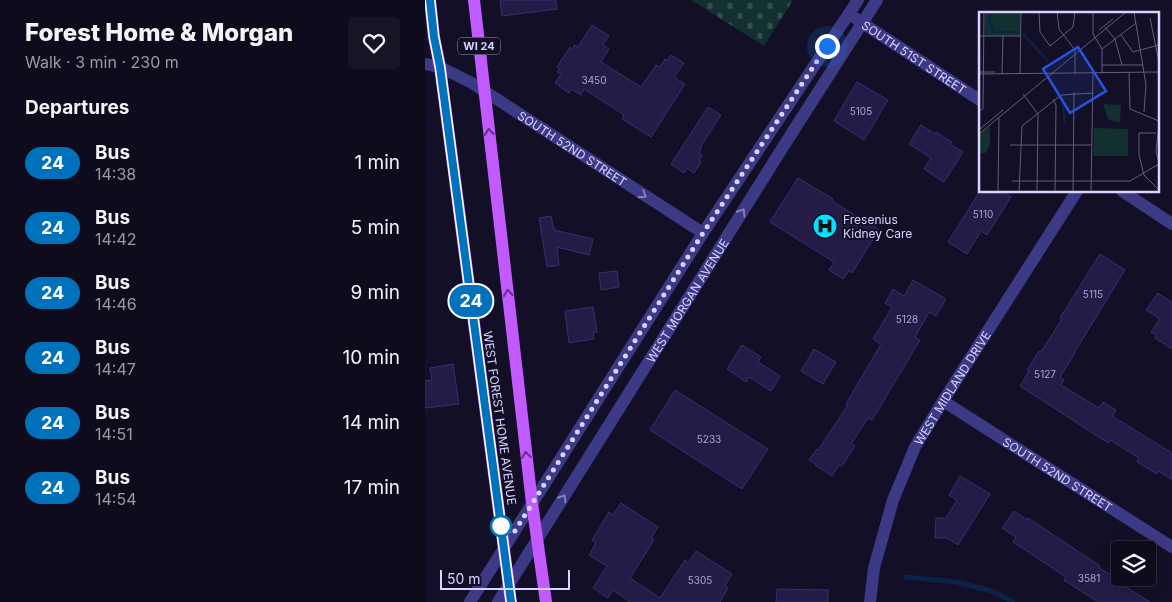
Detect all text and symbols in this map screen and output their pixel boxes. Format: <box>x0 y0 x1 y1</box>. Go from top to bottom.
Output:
inset map <box>979 12 1159 192</box>
button: heart <box>348 17 400 69</box>
street label: SOUTH 51ST STREET <box>859 17 970 97</box>
text: Forest Home & Morgan <box>25 18 293 47</box>
your location <box>815 34 840 59</box>
road number: WI 24 <box>458 37 500 54</box>
text: Walk · 3 min · 230 m <box>25 52 179 72</box>
house number: 3450 <box>581 74 607 86</box>
text: Departures <box>25 96 129 119</box>
house number: 5105 <box>850 105 872 117</box>
street label: SOUTH 52ND STREET <box>515 107 630 189</box>
one-way arrow <box>484 128 495 136</box>
text: Bus <box>95 141 130 164</box>
text: 1 min <box>354 151 400 174</box>
text: 24 <box>41 152 64 173</box>
text: 14:38 <box>95 164 136 184</box>
one-way arrow <box>638 189 647 198</box>
text: Bus <box>95 206 130 229</box>
house number: 5110 <box>973 208 993 220</box>
one-way arrow <box>736 209 745 218</box>
place label: Fresenius Kidney Care <box>843 212 912 241</box>
hospital icon: Fresenius Kidney Care <box>812 213 838 239</box>
text: 5 min <box>351 216 400 239</box>
text: 24 <box>41 217 64 238</box>
text: 14:42 <box>95 229 137 249</box>
street label: WEST MORGAN AVENUE <box>643 236 731 365</box>
text: Bus <box>95 271 130 294</box>
text: 9 min <box>350 281 400 304</box>
text: 24 <box>41 282 64 303</box>
line badge: 24 <box>448 285 493 317</box>
house number: 5115 <box>1083 288 1103 300</box>
one-way arrow <box>503 289 514 297</box>
text: 24 <box>459 290 483 311</box>
text: 14:46 <box>95 294 137 314</box>
house number: 5128 <box>896 313 918 325</box>
street label: WEST MIDLAND DRIVE <box>911 328 993 448</box>
street label: WEST FOREST HOME AVENUE <box>480 330 520 506</box>
text: Bus <box>95 336 130 359</box>
text: 10 min <box>342 346 400 369</box>
text: 24 <box>41 347 64 368</box>
text: 14:47 <box>95 359 136 379</box>
house number: 5127 <box>1034 368 1056 380</box>
text: Bus <box>95 401 130 424</box>
text: 14 min <box>342 411 400 434</box>
text: 24 <box>41 412 64 433</box>
text: 14:51 <box>95 424 133 444</box>
house number: 5233 <box>697 433 721 445</box>
street label: SOUTH 52ND STREET <box>1000 434 1115 515</box>
one-way arrow <box>521 451 532 459</box>
text: Bus <box>95 466 130 489</box>
text: 17 min <box>344 476 400 499</box>
text: 24 <box>41 477 64 498</box>
text: 14:54 <box>95 489 137 509</box>
one-way arrow <box>556 495 566 504</box>
unlabelled marker <box>490 515 512 537</box>
map controls <box>1111 541 1156 586</box>
button: layers <box>1111 541 1156 586</box>
scale bar <box>440 567 570 590</box>
text: 50 m <box>447 570 481 587</box>
house number: 3581 <box>1078 572 1100 584</box>
house number: 5305 <box>688 574 712 586</box>

